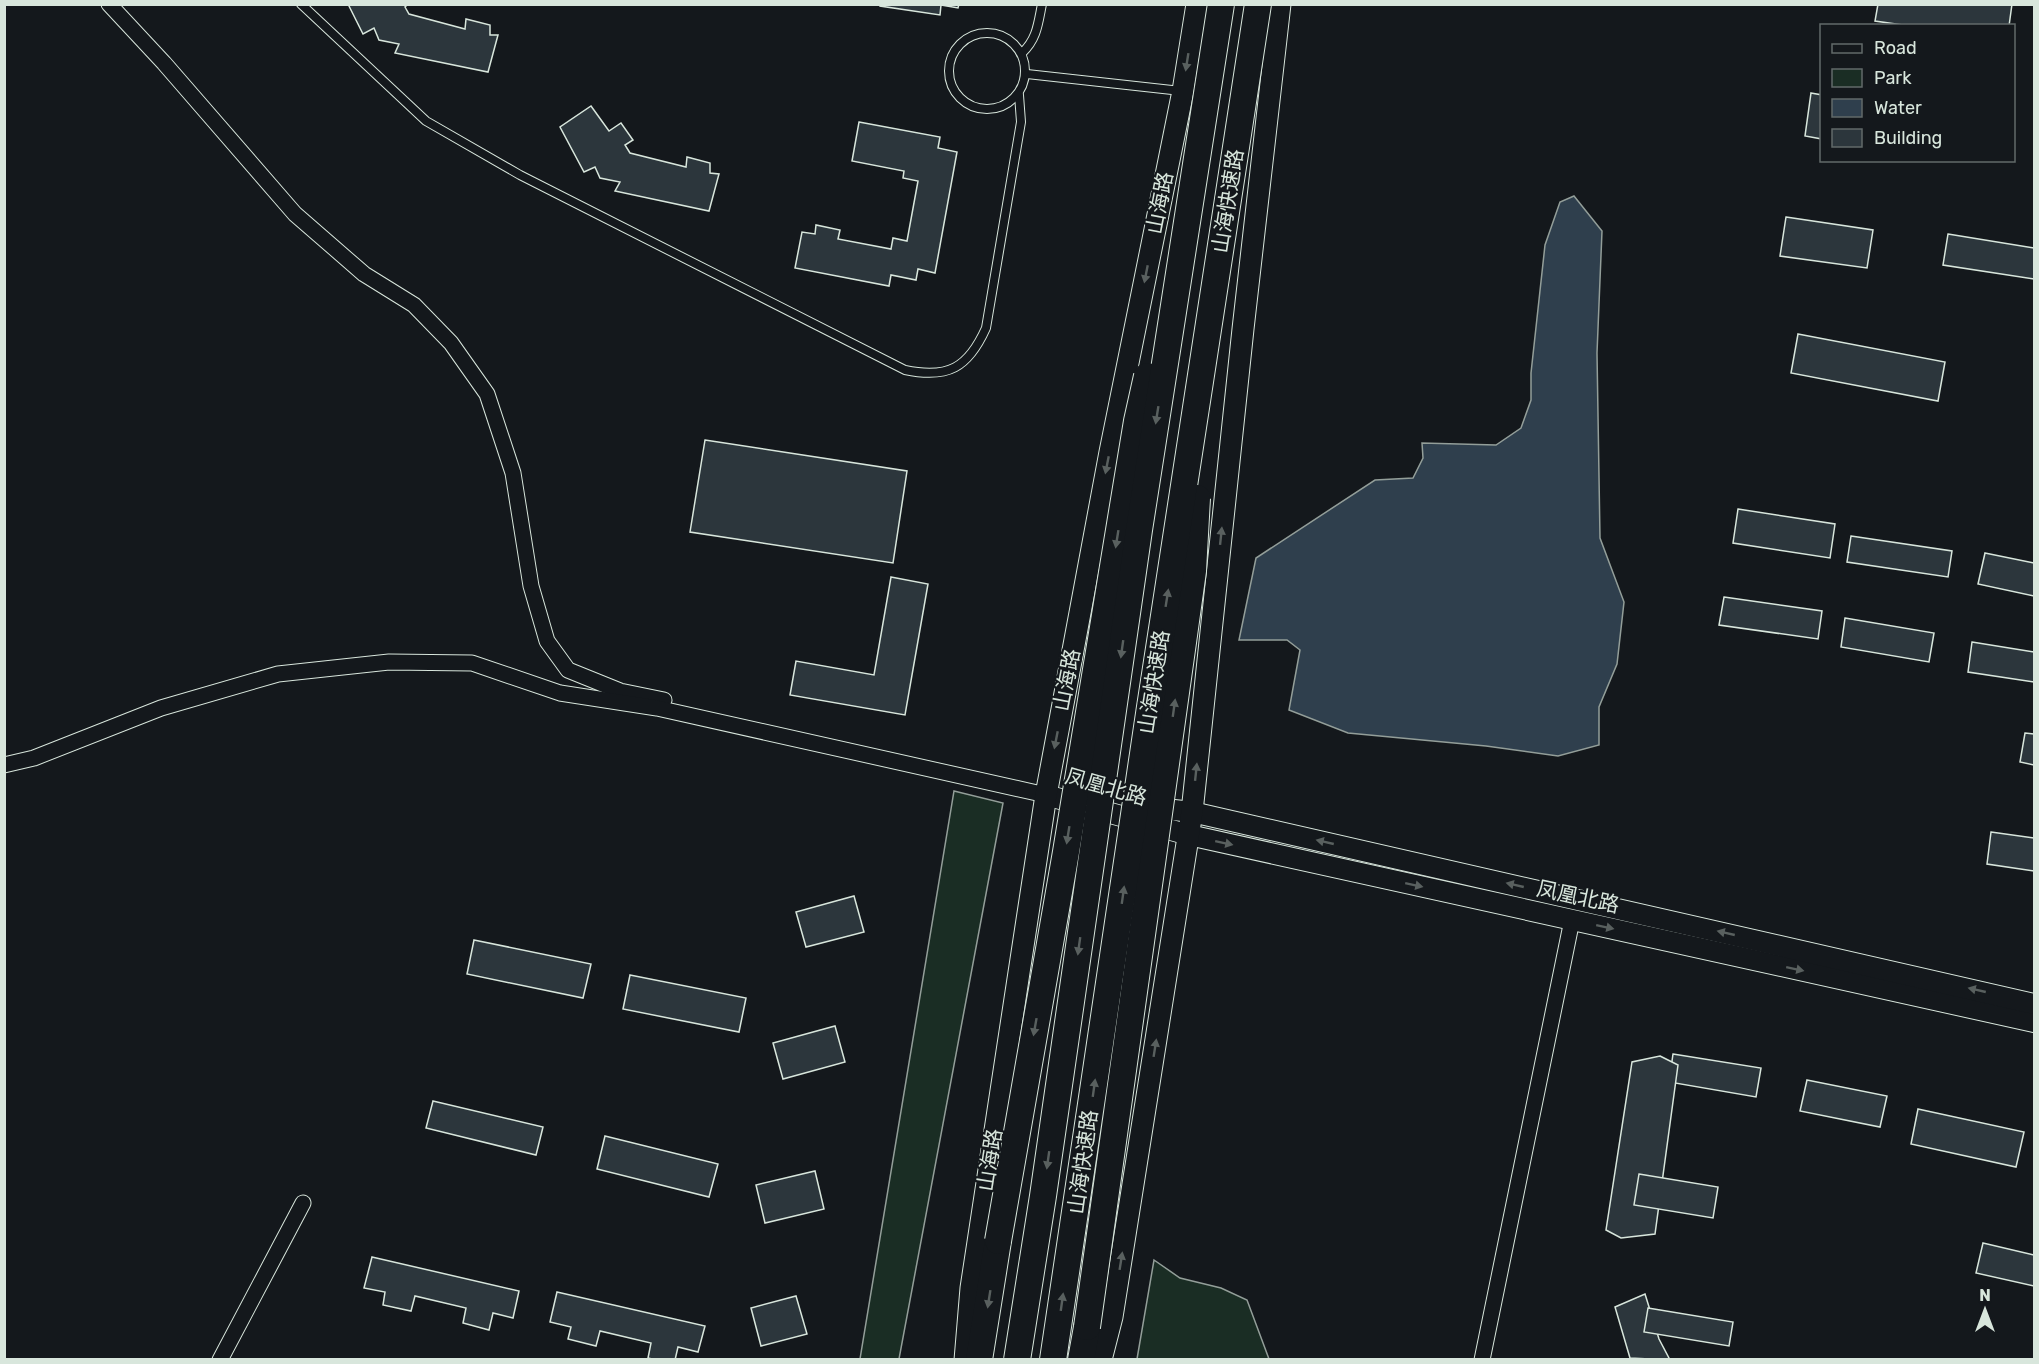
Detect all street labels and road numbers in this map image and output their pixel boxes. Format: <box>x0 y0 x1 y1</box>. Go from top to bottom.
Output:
street label: 山海快速路 <box>1207 147 1248 255</box>
street label: 山海路 <box>1141 170 1178 236</box>
street label: 山海快速路 <box>1133 628 1174 736</box>
street label: 山海路 <box>1048 647 1085 713</box>
street label: 凤凰北路 <box>1062 763 1150 810</box>
street label: 凤凰北路 <box>1534 876 1622 917</box>
street label: 山海快速路 <box>1063 1108 1102 1216</box>
street label: 山海路 <box>972 1127 1007 1193</box>

